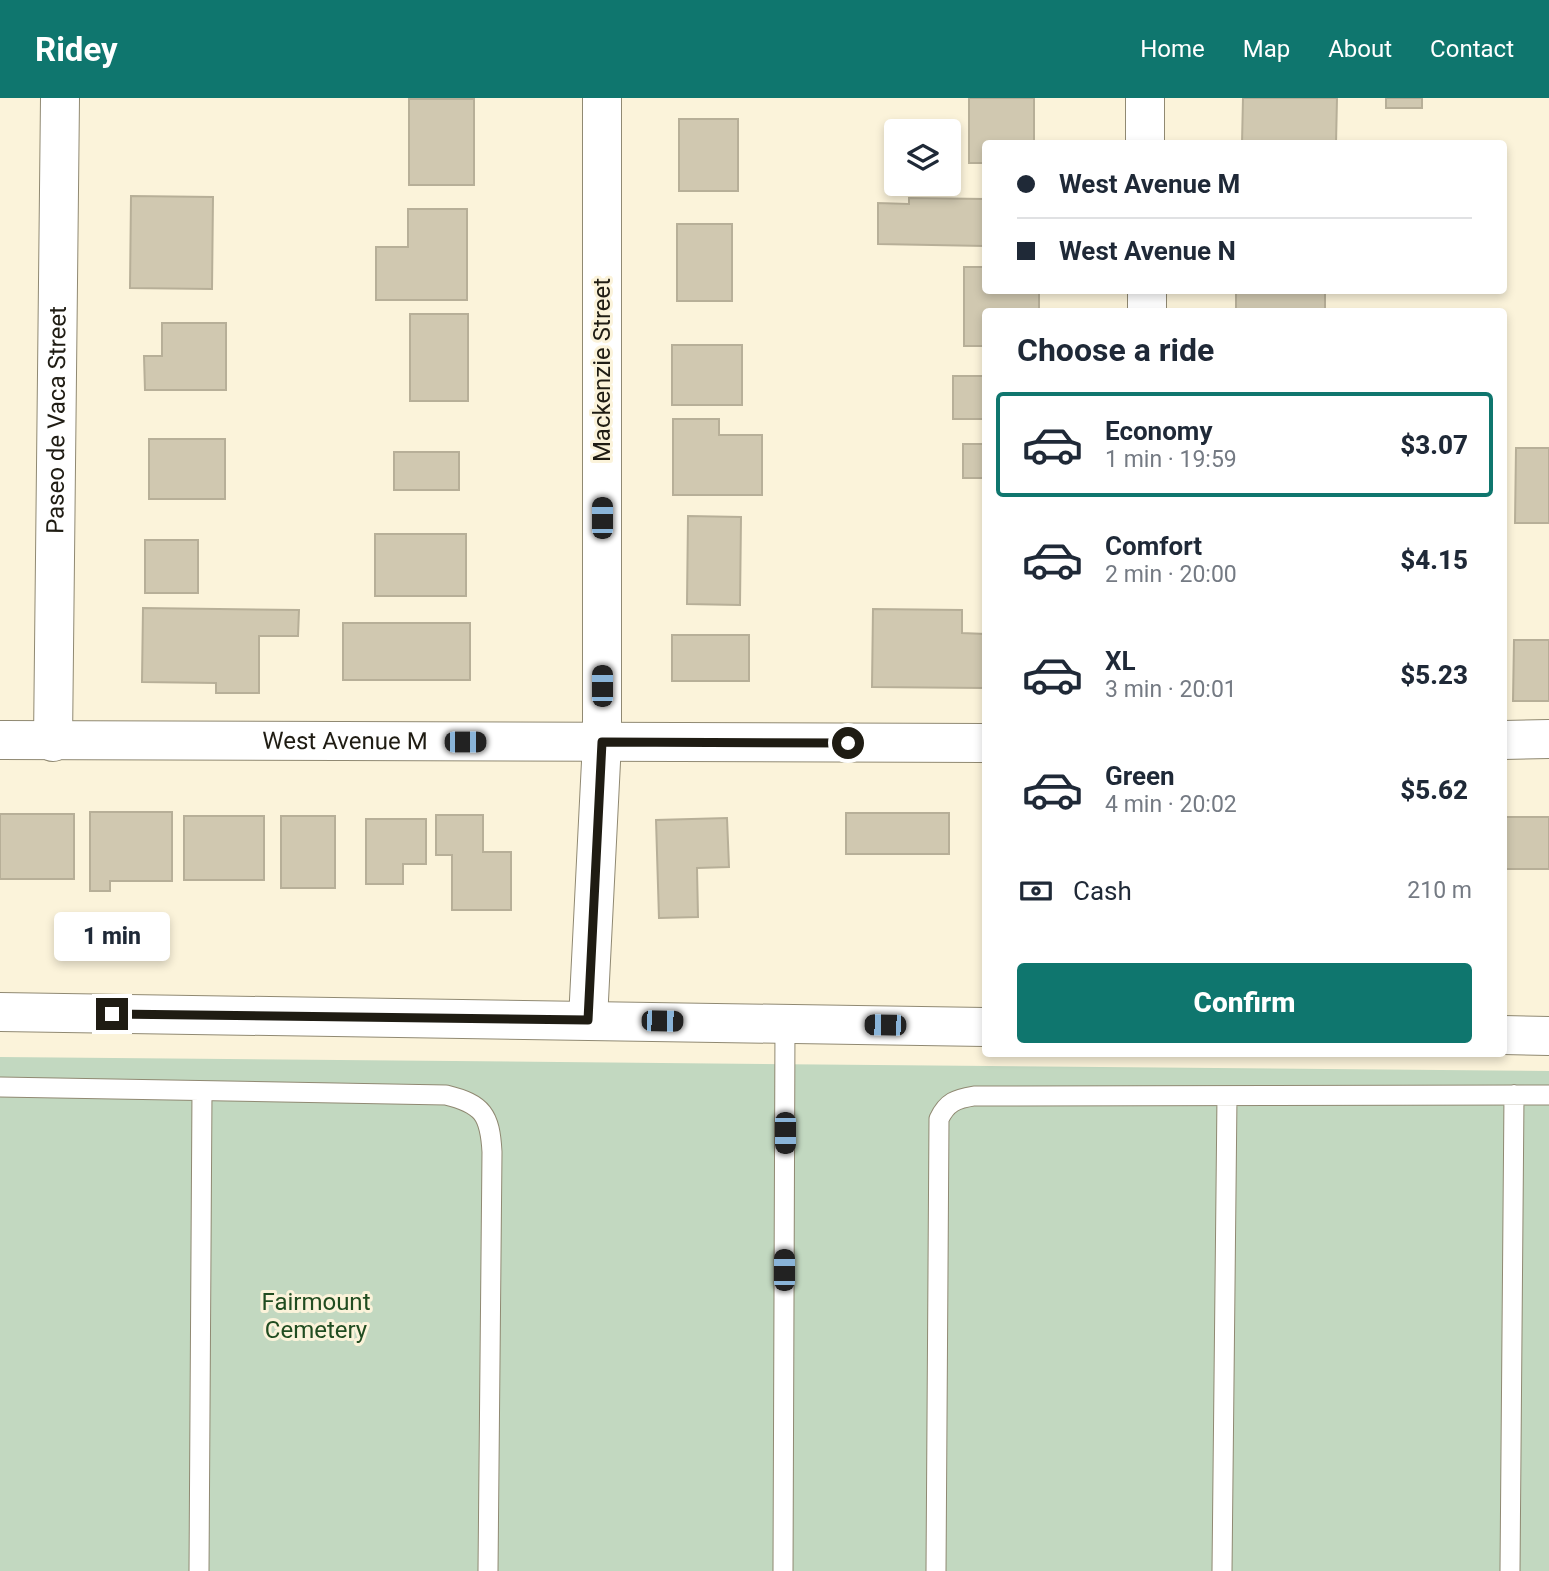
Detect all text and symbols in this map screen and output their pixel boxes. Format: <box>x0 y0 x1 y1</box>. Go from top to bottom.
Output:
text: Ridey <box>35 30 118 69</box>
text: Home <box>1140 35 1205 63</box>
text: Map <box>1243 35 1290 63</box>
text: About <box>1328 35 1392 63</box>
text: Contact <box>1430 35 1514 63</box>
map controls <box>884 119 961 196</box>
button: layers <box>884 119 961 196</box>
text: West Avenue M <box>1059 169 1240 199</box>
text: West Avenue N <box>1059 236 1236 266</box>
street label: Mackenzie Street <box>588 278 616 462</box>
street label: Paseo de Vaca Street <box>41 306 72 534</box>
text: Choose a ride <box>1017 331 1214 369</box>
icon: car <box>1021 413 1084 476</box>
text: Economy <box>1105 416 1212 446</box>
text: $3.07 <box>1400 430 1468 460</box>
text: 1 min · 19:59 <box>1105 446 1237 473</box>
car <box>592 497 613 539</box>
icon: car <box>1021 528 1084 591</box>
text: Comfort <box>1105 531 1202 561</box>
text: $4.15 <box>1400 545 1468 575</box>
text: 2 min · 20:00 <box>1105 561 1237 588</box>
icon: car <box>1021 643 1084 706</box>
text: XL <box>1105 646 1136 676</box>
text: $5.23 <box>1400 660 1468 690</box>
car <box>592 665 613 707</box>
text: 3 min · 20:01 <box>1105 676 1237 703</box>
street label: West Avenue M <box>262 727 428 755</box>
route start <box>832 727 864 759</box>
car <box>445 732 487 753</box>
icon: car <box>1021 758 1084 821</box>
text: Green <box>1105 761 1175 791</box>
text: $5.62 <box>1400 775 1468 805</box>
text: 4 min · 20:02 <box>1105 791 1237 818</box>
icon: cash <box>1017 872 1055 910</box>
text: Cash <box>1073 876 1132 906</box>
text: 210 m <box>1407 877 1472 904</box>
callout: 1 min <box>54 912 170 962</box>
text: 1 min <box>83 923 141 950</box>
button: Confirm <box>1017 963 1472 1043</box>
route end <box>96 998 128 1030</box>
car <box>641 1010 684 1032</box>
car <box>864 1014 907 1036</box>
car <box>775 1112 796 1154</box>
car <box>774 1249 795 1291</box>
park label: Fairmount Cemetery <box>262 1288 371 1344</box>

